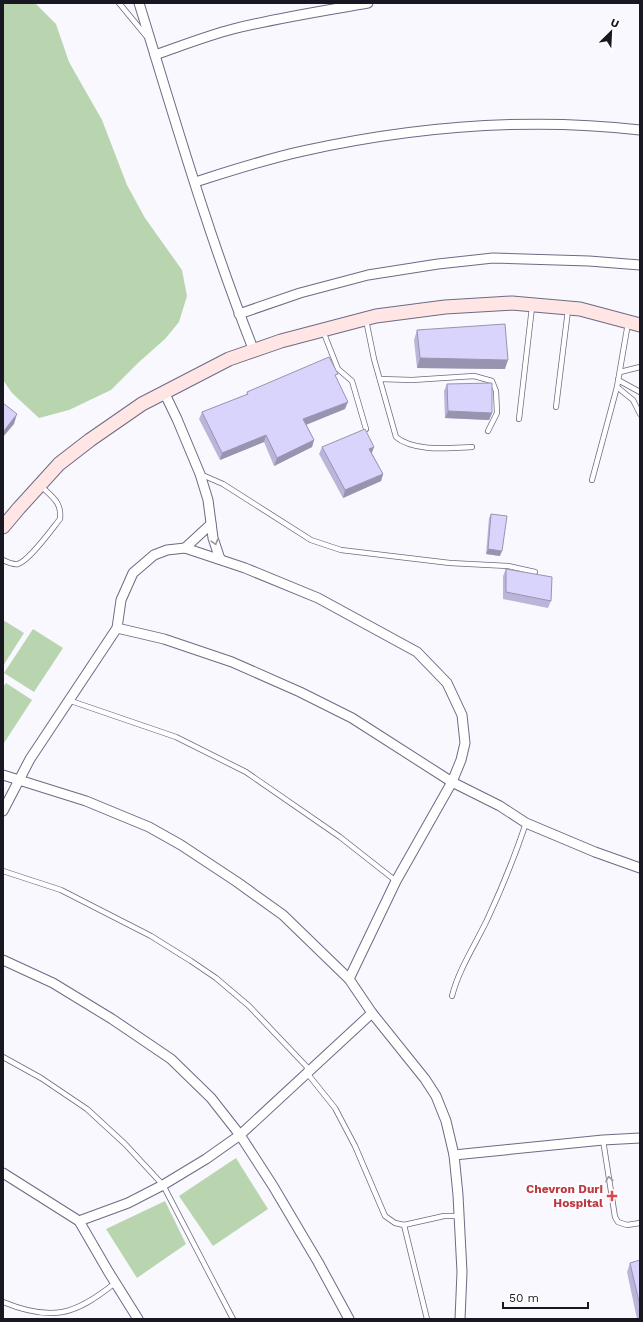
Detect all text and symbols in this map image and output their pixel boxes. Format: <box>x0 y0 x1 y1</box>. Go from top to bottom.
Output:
north arrow <box>591 12 631 52</box>
text: U <box>609 16 621 31</box>
one-way arrow <box>210 538 219 545</box>
one-way arrow <box>605 1176 614 1182</box>
place label: Chevron Duri Hospital <box>526 1182 603 1210</box>
marker: Chevron Duri Hospital <box>606 1190 618 1202</box>
scale bar <box>503 1284 588 1310</box>
text: 50 m <box>509 1291 539 1305</box>

